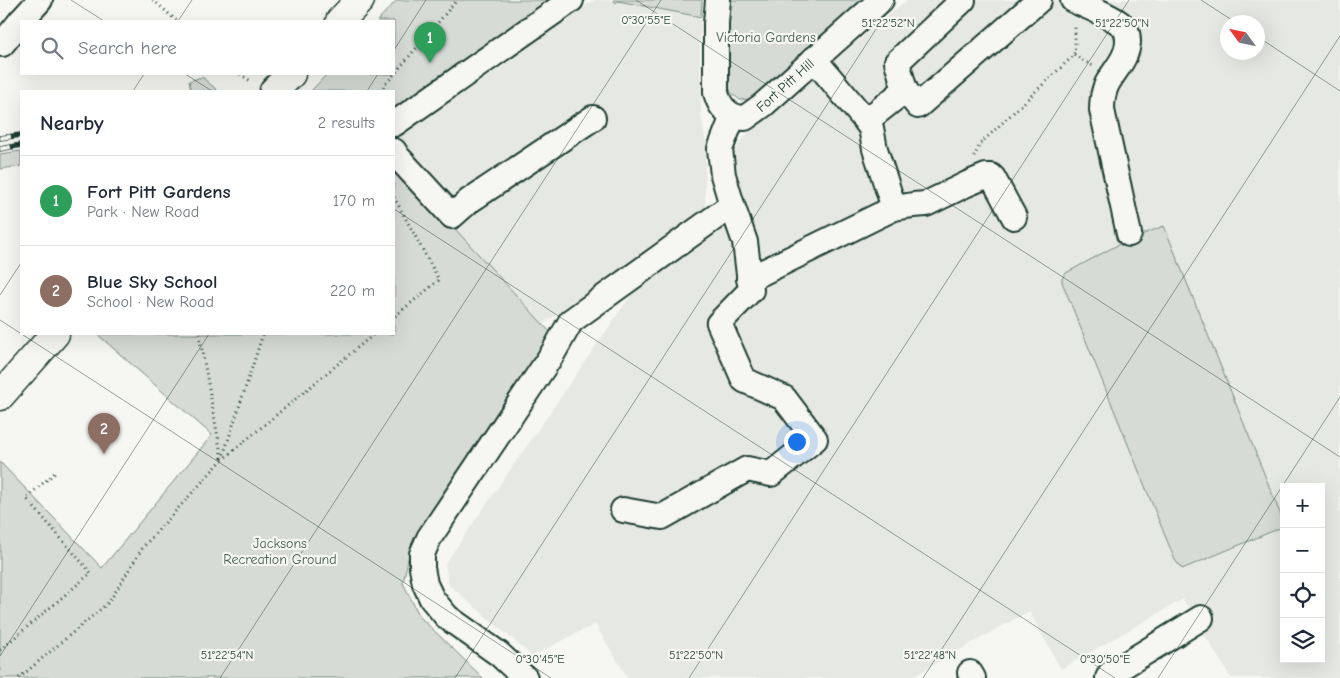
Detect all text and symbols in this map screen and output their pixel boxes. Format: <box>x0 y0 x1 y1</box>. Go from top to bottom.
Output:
text: 0°30'55"E <box>621 13 671 27</box>
north arrow <box>1220 15 1265 60</box>
text: 51°22'52"N <box>861 16 915 30</box>
text: 51°22'50"N <box>1095 16 1149 30</box>
search box <box>20 20 395 75</box>
pin: 1 <box>414 22 446 63</box>
park label: Victoria Gardens <box>716 29 816 46</box>
icon: search <box>38 34 66 62</box>
text: Search here <box>78 37 177 59</box>
street label: Fort Pitt Hill <box>753 55 818 116</box>
text: Nearby <box>40 111 104 135</box>
text: 2 results <box>318 114 375 132</box>
text: Fort Pitt Gardens <box>87 181 231 203</box>
text: 1 <box>53 192 59 210</box>
text: 170 m <box>333 192 375 210</box>
text: Park · New Road <box>87 203 199 221</box>
text: Blue Sky School <box>87 271 218 293</box>
text: 2 <box>52 282 60 300</box>
text: 220 m <box>330 282 375 300</box>
text: School · New Road <box>87 293 214 311</box>
pin: 2 <box>88 413 120 454</box>
your location <box>784 429 810 455</box>
map controls <box>1280 483 1325 663</box>
button: + <box>1280 483 1325 528</box>
button: − <box>1280 528 1325 573</box>
park label: Jacksons Recreation Ground <box>223 535 337 568</box>
button: locate <box>1280 573 1325 618</box>
button: layers <box>1280 618 1325 663</box>
text: 51°22'54"N <box>201 648 253 662</box>
text: 51°22'50"N <box>669 648 723 662</box>
text: 51°22'48"N <box>904 648 956 662</box>
text: 0°30'45"E <box>516 652 564 666</box>
text: 0°30'50"E <box>1080 652 1130 666</box>

